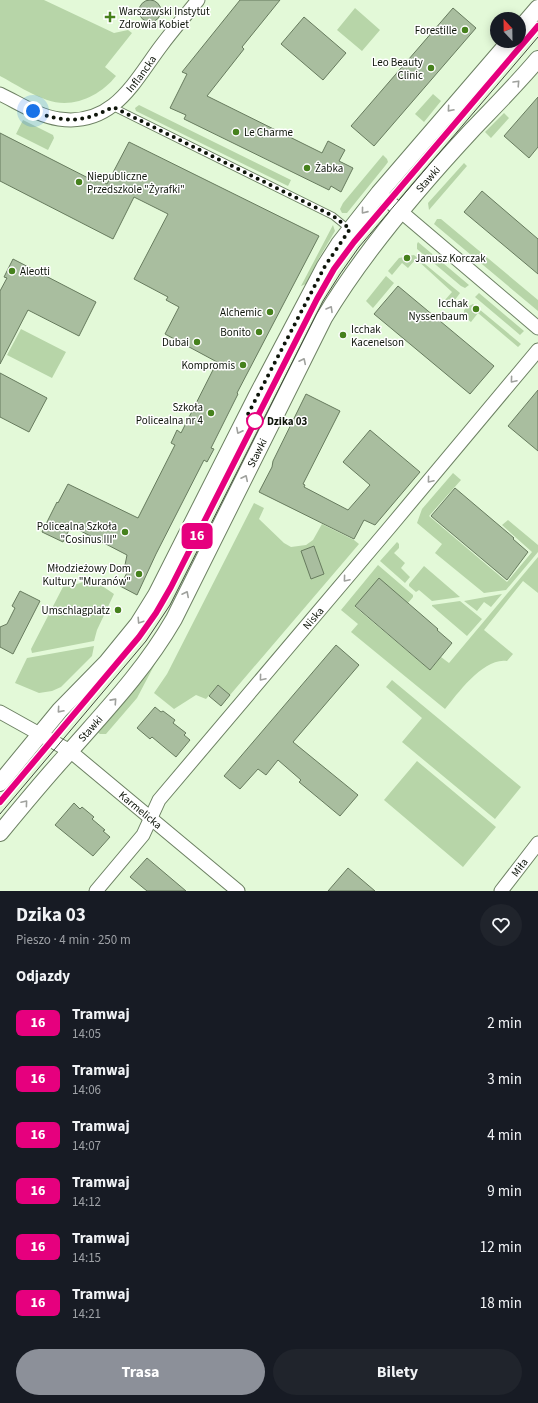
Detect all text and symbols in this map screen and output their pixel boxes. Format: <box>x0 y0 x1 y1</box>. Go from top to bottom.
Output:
place label: Warszawski Instytut Zdrowia Kobiet <box>119 4 210 32</box>
marker: Warszawski Instytut Zdrowia Kobiet <box>104 11 116 23</box>
north arrow <box>490 12 526 48</box>
map controls <box>490 12 526 48</box>
place label: Forestille <box>415 23 458 38</box>
marker: Forestille <box>460 25 470 35</box>
street label: Inflancka <box>123 52 160 96</box>
place label: Leo Beauty Clinic <box>372 55 423 83</box>
marker: Leo Beauty Clinic <box>426 63 436 73</box>
one-way arrow <box>512 80 520 88</box>
your location <box>23 101 43 121</box>
one-way arrow <box>448 105 455 112</box>
place label: Le Charme <box>244 125 294 140</box>
marker: Le Charme <box>231 127 241 137</box>
place label: Żabka <box>315 161 343 176</box>
marker: Żabka <box>302 163 312 173</box>
street label: Stawki <box>412 163 444 196</box>
place label: Niepubliczne Przedszkole "Żyrafki" <box>87 169 185 197</box>
marker: Niepubliczne Przedszkole "Żyrafki" <box>74 177 84 187</box>
one-way arrow <box>362 207 369 214</box>
place label: Janusz Korczak <box>415 251 486 266</box>
marker: Janusz Korczak <box>402 253 412 263</box>
place label: Aleotti <box>20 264 50 279</box>
marker: Aleotti <box>7 266 17 276</box>
place label: Icchak Nyssenbaum <box>408 296 469 324</box>
marker: Icchak Nyssenbaum <box>471 304 481 314</box>
place label: Alchemic <box>220 305 262 320</box>
one-way arrow <box>326 305 333 313</box>
marker: Alchemic <box>265 307 275 317</box>
place label: Icchak Kacenelson <box>351 322 404 350</box>
place label: Bonito <box>220 325 251 340</box>
marker: Bonito <box>254 327 264 337</box>
marker: Icchak Kacenelson <box>338 330 348 340</box>
place label: Dubai <box>162 335 189 350</box>
marker: Dubai <box>192 337 202 347</box>
place label: Kompromis <box>181 358 235 373</box>
one-way arrow <box>298 358 306 366</box>
marker: Kompromis <box>238 360 248 370</box>
one-way arrow <box>511 375 518 382</box>
place label: Szkoła Policealna nr 4 <box>136 400 204 428</box>
marker: Szkoła Policealna nr 4 <box>206 408 216 418</box>
marker: Dzika 03 <box>246 412 264 430</box>
place label: Dzika 03 <box>267 414 308 429</box>
one-way arrow <box>236 427 244 434</box>
street label: Stawki <box>244 436 271 470</box>
one-way arrow <box>240 474 248 482</box>
one-way arrow <box>427 475 434 482</box>
place label: Policealna Szkoła "Cosinus III" <box>37 519 117 547</box>
line badge: 16 <box>179 523 215 549</box>
text: 16 <box>190 526 204 546</box>
marker: Policealna Szkoła "Cosinus III" <box>120 527 130 537</box>
place label: Młodzieżowy Dom Kultury "Muranów" <box>43 561 131 589</box>
marker: Młodzieżowy Dom Kultury "Muranów" <box>134 569 144 579</box>
one-way arrow <box>344 575 351 582</box>
one-way arrow <box>181 590 189 598</box>
place label: Umschlagplatz <box>42 603 110 618</box>
street label: Niska <box>299 604 327 633</box>
marker: Umschlagplatz <box>113 605 123 615</box>
one-way arrow <box>138 616 145 623</box>
one-way arrow <box>259 674 266 681</box>
one-way arrow <box>110 699 117 706</box>
one-way arrow <box>58 705 65 713</box>
street label: Stawki <box>75 712 106 745</box>
street label: Karmelicka <box>116 788 165 833</box>
one-way arrow <box>21 801 28 808</box>
street label: Miła <box>508 855 532 880</box>
text: Dzika 03 <box>16 902 86 929</box>
button: heart <box>480 904 522 946</box>
text: Pieszo · 4 min · 250 m <box>16 931 131 949</box>
text: Odjazdy <box>16 966 70 987</box>
text: Tramwaj <box>72 1004 130 1025</box>
text: 16 <box>31 1013 45 1033</box>
text: 2 min <box>487 1013 522 1034</box>
text: 14:05 <box>72 1025 101 1043</box>
text: Tramwaj <box>72 1060 130 1081</box>
text: 16 <box>31 1069 45 1089</box>
text: 3 min <box>487 1069 522 1090</box>
text: 14:06 <box>72 1081 101 1099</box>
text: Tramwaj <box>72 1116 130 1137</box>
text: 16 <box>31 1125 45 1145</box>
text: 4 min <box>487 1125 522 1146</box>
text: 14:07 <box>72 1137 101 1155</box>
text: Tramwaj <box>72 1172 130 1193</box>
text: 16 <box>31 1181 45 1201</box>
text: 9 min <box>487 1181 522 1202</box>
text: 14:12 <box>72 1193 101 1211</box>
text: Tramwaj <box>72 1228 130 1249</box>
text: 16 <box>31 1237 45 1257</box>
text: 12 min <box>480 1237 522 1258</box>
text: 14:15 <box>72 1249 101 1267</box>
text: Tramwaj <box>72 1284 130 1305</box>
text: 16 <box>31 1293 45 1313</box>
text: 18 min <box>480 1293 522 1314</box>
text: 14:21 <box>72 1305 101 1323</box>
button: Trasa <box>16 1349 265 1395</box>
button: Bilety <box>273 1349 522 1395</box>

